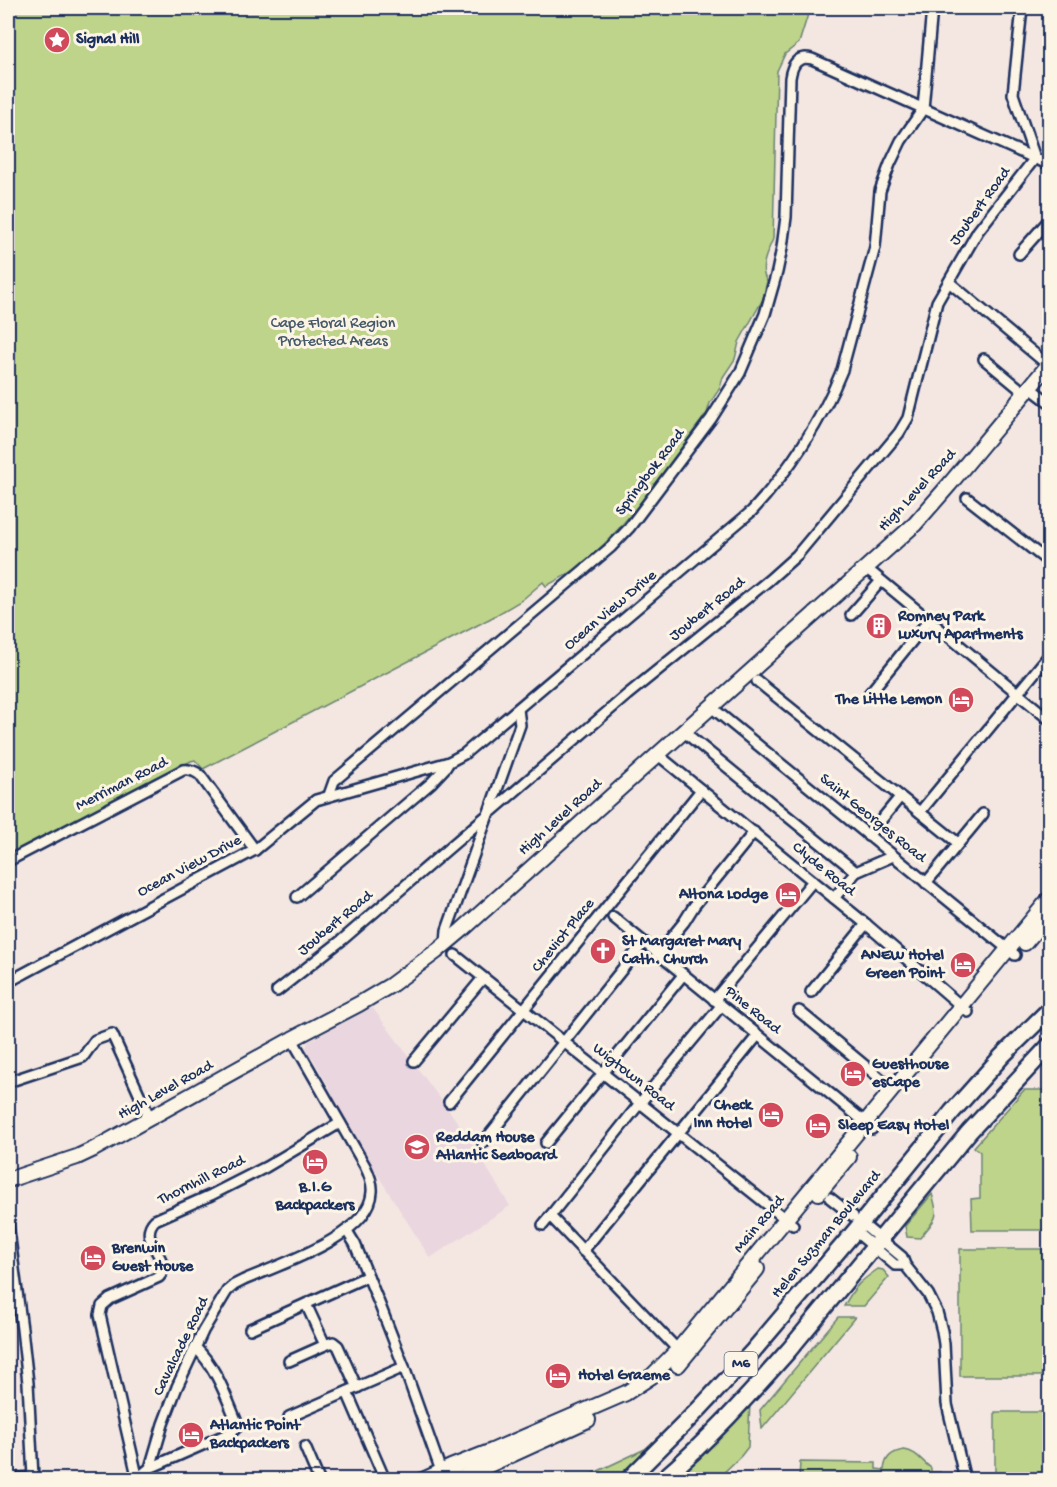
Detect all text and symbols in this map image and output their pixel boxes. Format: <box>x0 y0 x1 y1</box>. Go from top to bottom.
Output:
place icon: Signal Hill <box>42 25 72 55</box>
place label: Signal Hill <box>76 31 140 50</box>
street label: Joubert Road <box>946 163 1017 250</box>
park label: Cape Floral Region Protected Areas <box>271 315 396 352</box>
street label: Springbok Road <box>612 425 691 520</box>
street label: High Level Road <box>875 445 962 536</box>
street label: Ocean View Drive <box>561 566 662 655</box>
street label: Joubert Road <box>666 573 751 646</box>
place label: Romney Park Luxury Apartments <box>897 608 1024 645</box>
building icon: Romney Park Luxury Apartments <box>864 611 894 641</box>
hotel icon: The Little Lemon <box>946 685 976 715</box>
place label: The Little Lemon <box>834 691 942 710</box>
street label: Merriman Road <box>73 753 173 816</box>
street label: Saint Georges Road <box>815 770 931 869</box>
street label: High Level Road <box>515 774 608 860</box>
street label: Ocean View Drive <box>135 831 246 902</box>
street label: Clyde Road <box>787 839 860 902</box>
hotel icon: Altona Lodge <box>773 880 803 910</box>
street label: Joubert Road <box>295 886 379 961</box>
place label: Altona Lodge <box>678 886 769 905</box>
street label: Cheviot Place <box>528 895 600 977</box>
place label: St Margaret Mary Cath. Church <box>621 933 741 970</box>
church icon: St Margaret Mary Cath. Church <box>588 936 618 966</box>
place label: ANEW Hotel Green Point <box>860 947 945 984</box>
hotel icon: ANEW Hotel Green Point <box>948 950 978 980</box>
street label: Pine Road <box>719 982 785 1040</box>
street label: Wigtown Road <box>588 1040 679 1117</box>
street label: High Level Road <box>115 1056 218 1125</box>
place label: Guesthouse esCape <box>871 1056 950 1093</box>
hotel icon: Guesthouse esCape <box>838 1059 868 1089</box>
place label: Check Inn Hotel <box>693 1097 754 1134</box>
hotel icon: Check Inn Hotel <box>756 1100 786 1130</box>
hotel icon: Sleep Easy Hotel <box>803 1111 833 1141</box>
place label: Sleep Easy Hotel <box>838 1117 950 1136</box>
place label: Reddam House Atlantic Seaboard <box>435 1129 558 1166</box>
school or university icon: Reddam House Atlantic Seaboard <box>402 1132 432 1162</box>
hotel icon: B.I.G Backpackers <box>300 1147 330 1177</box>
street label: Thornhill Road <box>155 1151 250 1211</box>
street label: Helen Suzman Boulevard <box>768 1166 887 1303</box>
place label: B.I.G Backpackers <box>275 1179 355 1216</box>
street label: Main Road <box>730 1191 791 1258</box>
place label: Brenwin Guest House <box>111 1240 194 1277</box>
hotel icon: Brenwin Guest House <box>78 1243 108 1273</box>
street label: Cavalcade Road <box>150 1293 215 1400</box>
road number: M6 <box>724 1352 758 1376</box>
hotel icon: Hotel Graeme <box>543 1361 573 1391</box>
place label: Hotel Graeme <box>578 1367 671 1386</box>
place label: Atlantic Point Backpackers <box>209 1417 301 1454</box>
hotel icon: Atlantic Point Backpackers <box>176 1420 206 1450</box>

